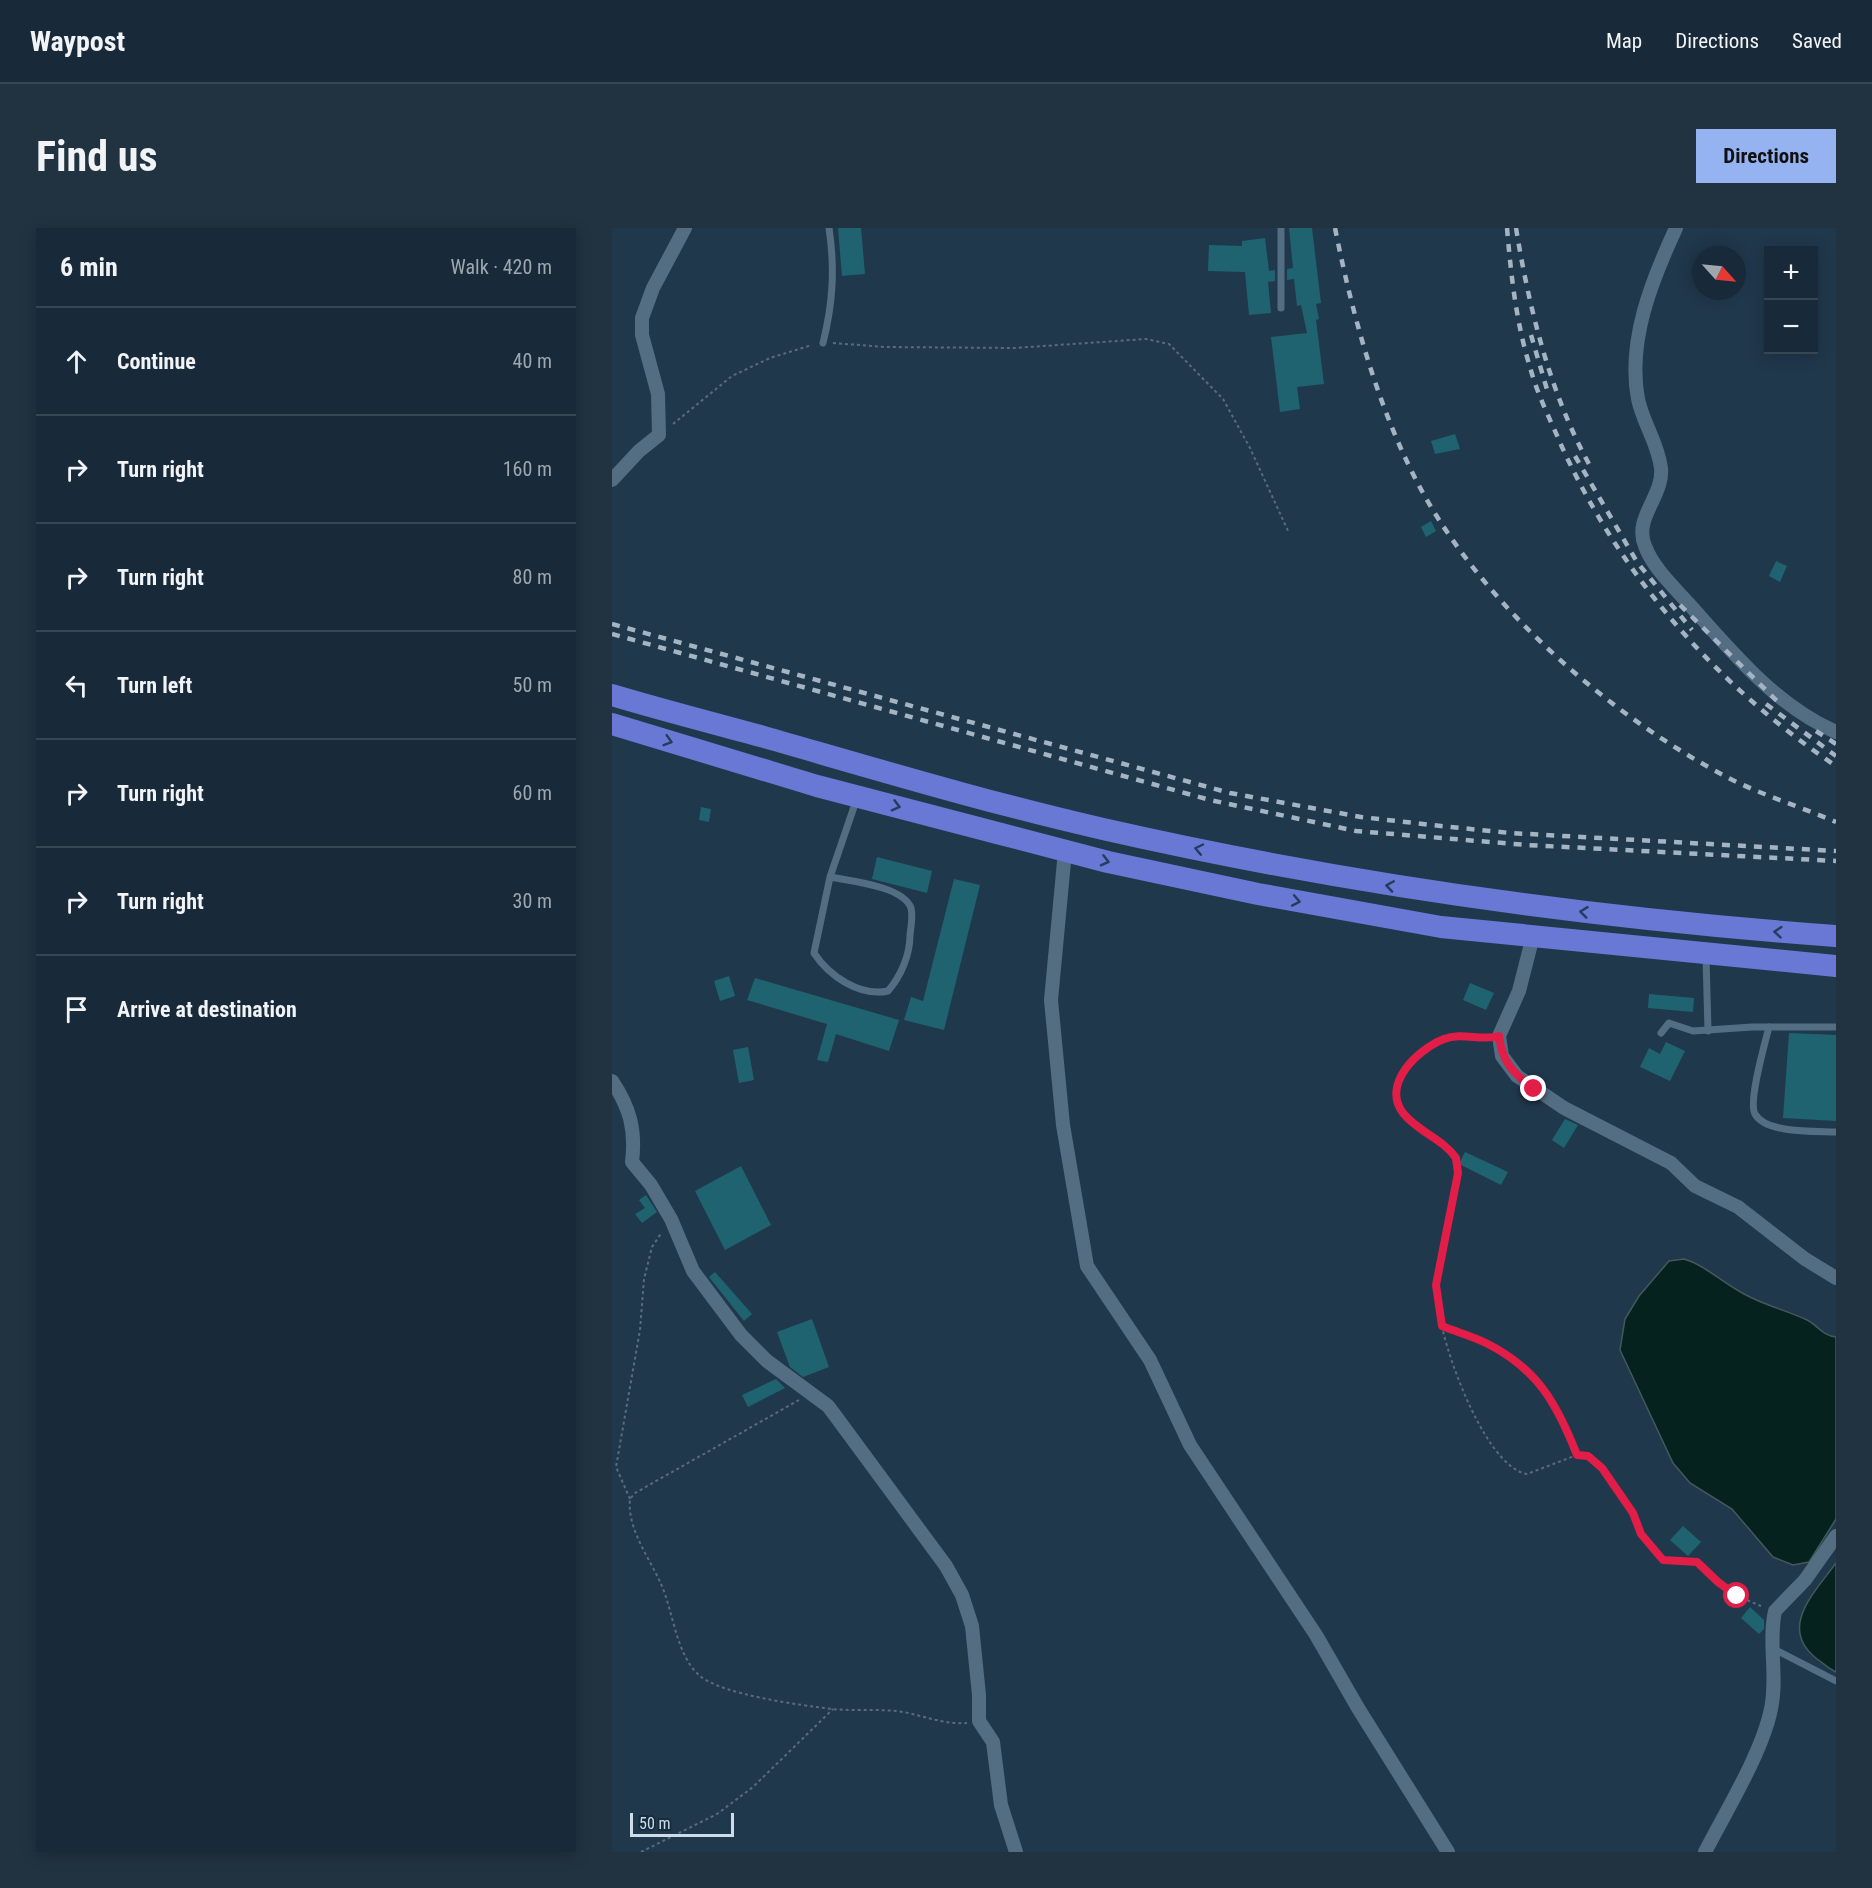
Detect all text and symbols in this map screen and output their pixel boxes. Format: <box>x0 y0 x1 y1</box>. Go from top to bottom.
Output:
text: Waypost <box>30 25 125 58</box>
text: Map <box>1606 29 1642 53</box>
text: Directions <box>1675 29 1759 53</box>
text: Saved <box>1792 29 1842 53</box>
button: Directions <box>1696 129 1836 183</box>
text: Find us <box>36 132 157 181</box>
north arrow <box>1692 246 1746 300</box>
map controls <box>1764 246 1818 354</box>
button: + <box>1764 246 1818 300</box>
text: 6 min <box>60 252 118 282</box>
text: Walk · 420 m <box>451 255 552 279</box>
button: − <box>1764 300 1818 354</box>
icon: ahead <box>60 345 93 378</box>
text: Continue <box>117 349 196 374</box>
text: 40 m <box>513 349 552 373</box>
icon: right <box>60 453 93 486</box>
text: Turn right <box>117 457 204 482</box>
text: 160 m <box>503 457 552 481</box>
icon: right <box>60 561 93 594</box>
text: Turn right <box>117 565 204 590</box>
text: 80 m <box>513 565 552 589</box>
icon: left <box>60 669 93 702</box>
text: Turn left <box>117 673 192 698</box>
text: 50 m <box>513 673 552 697</box>
one-way arrow <box>662 734 673 746</box>
icon: right <box>60 777 93 810</box>
text: Turn right <box>117 781 204 806</box>
text: 60 m <box>513 781 552 805</box>
one-way arrow <box>890 799 901 811</box>
one-way arrow <box>1194 843 1204 856</box>
one-way arrow <box>1100 853 1110 866</box>
one-way arrow <box>1386 881 1395 893</box>
icon: right <box>60 885 93 918</box>
text: Turn right <box>117 889 204 914</box>
text: 30 m <box>513 889 552 913</box>
one-way arrow <box>1290 894 1300 907</box>
one-way arrow <box>1579 906 1588 919</box>
one-way arrow <box>1773 926 1782 939</box>
icon: arrive <box>60 993 93 1026</box>
text: Arrive at destination <box>117 997 297 1022</box>
route end <box>1520 1075 1546 1101</box>
route start <box>1723 1582 1749 1608</box>
scale bar <box>630 1810 734 1838</box>
text: 50 m <box>639 1814 671 1833</box>

